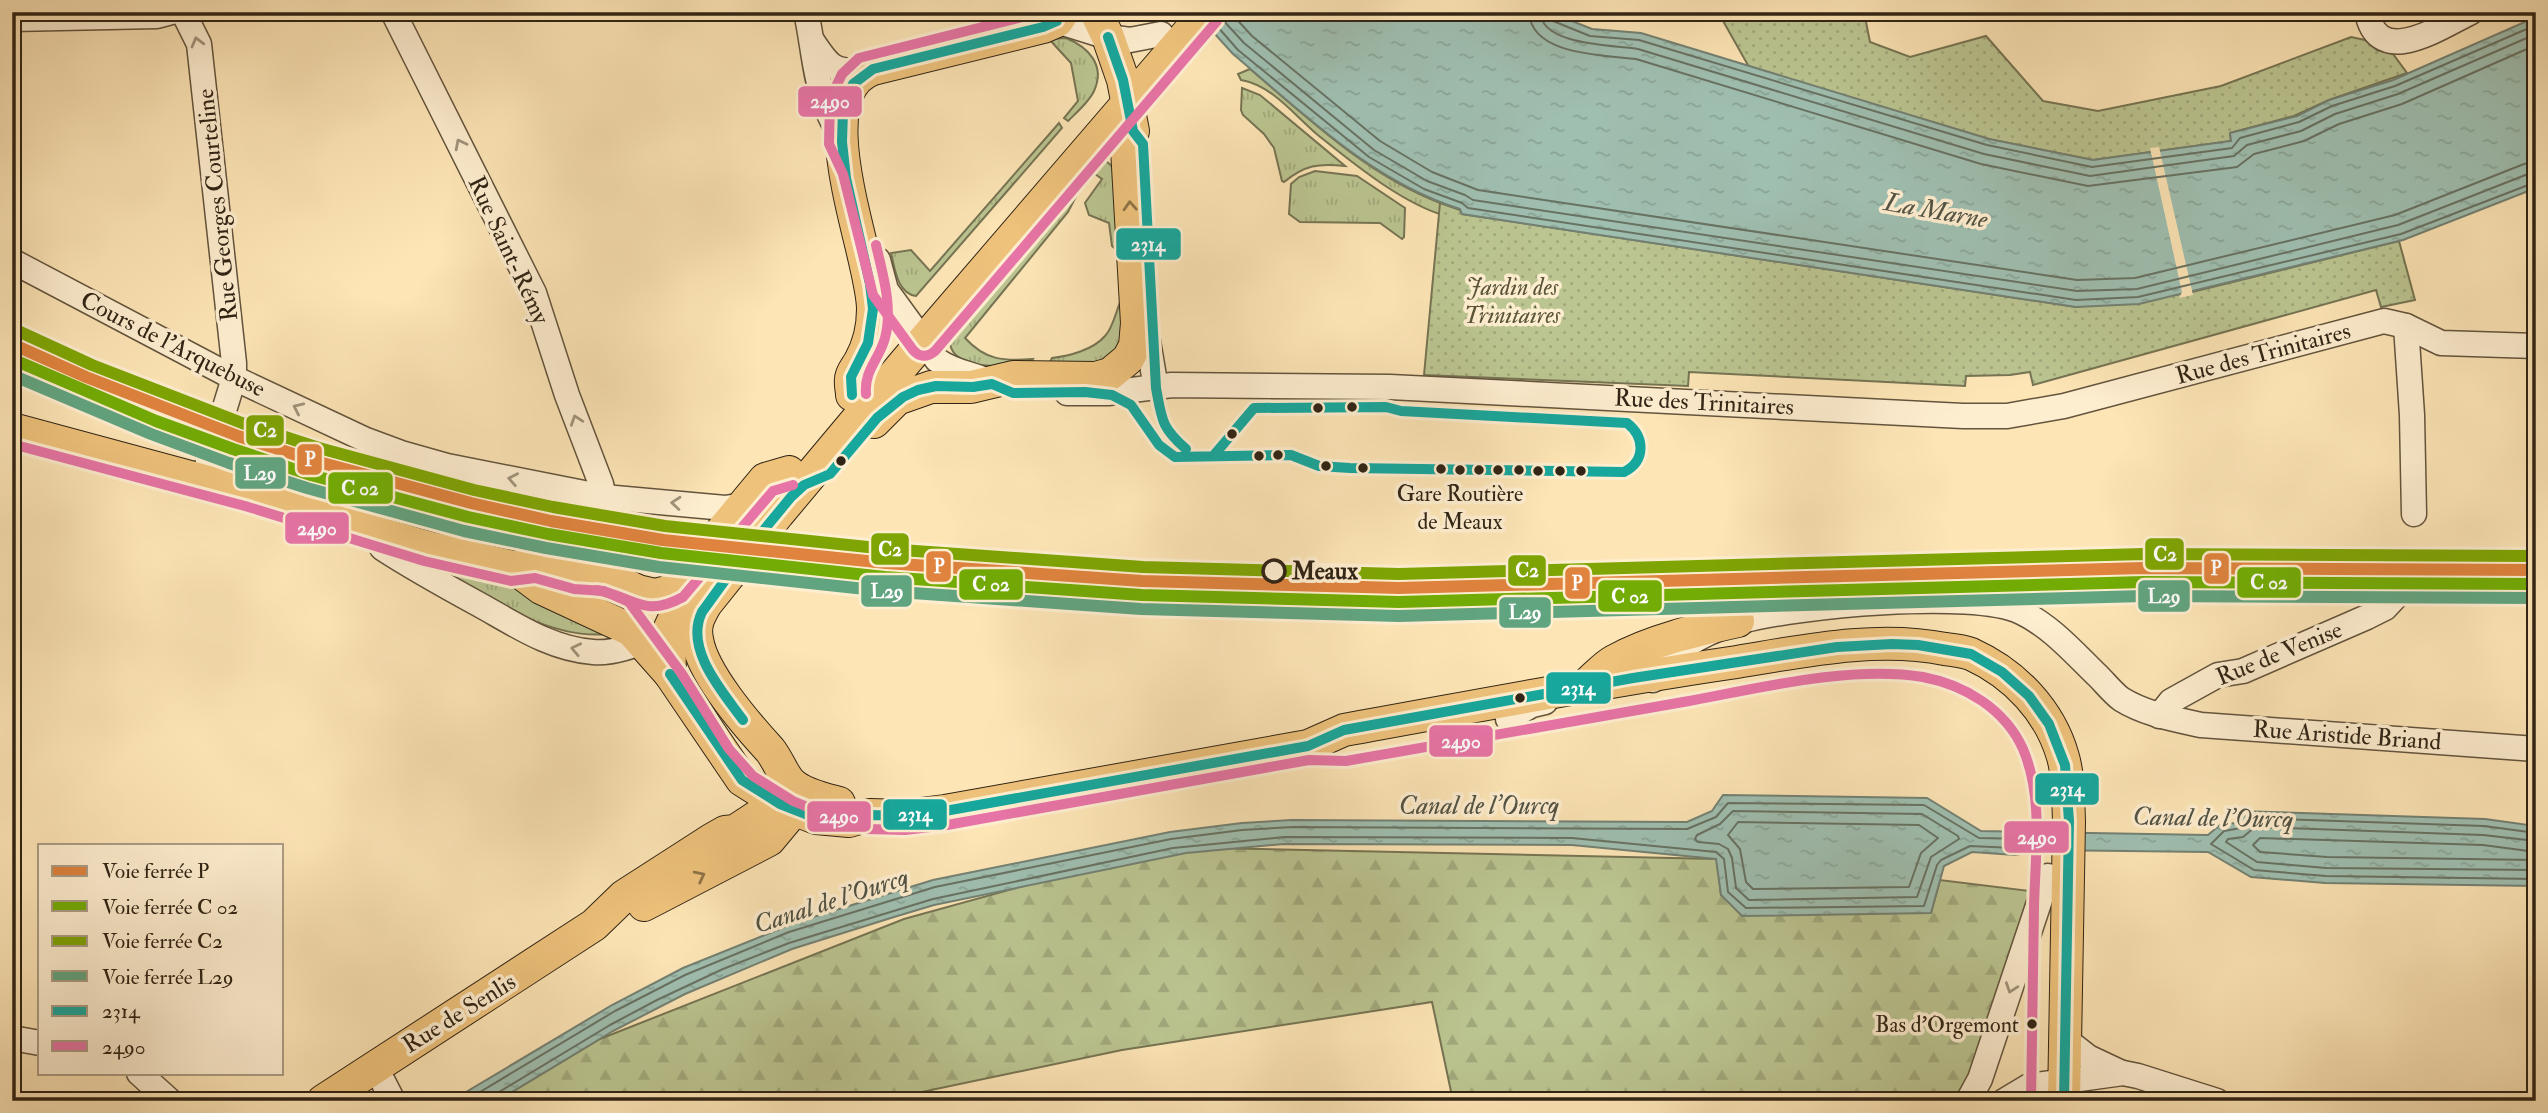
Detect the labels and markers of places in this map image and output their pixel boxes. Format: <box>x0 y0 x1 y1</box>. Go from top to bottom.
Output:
unlabelled marker <box>1345 400 1359 414</box>
unlabelled marker <box>1311 401 1325 415</box>
unlabelled marker <box>1225 427 1239 441</box>
unlabelled marker <box>1271 448 1285 462</box>
unlabelled marker <box>1252 449 1266 463</box>
unlabelled marker <box>834 454 848 468</box>
unlabelled marker <box>1319 459 1333 473</box>
unlabelled marker <box>1356 461 1370 475</box>
unlabelled marker <box>1434 462 1448 476</box>
marker: Gare Routière de Meaux <box>1453 463 1467 477</box>
unlabelled marker <box>1472 463 1486 477</box>
unlabelled marker <box>1491 463 1505 477</box>
unlabelled marker <box>1512 463 1526 477</box>
unlabelled marker <box>1531 464 1545 478</box>
unlabelled marker <box>1553 464 1567 478</box>
unlabelled marker <box>1574 464 1588 478</box>
place label: Gare Routière de Meaux <box>1397 480 1523 536</box>
place label: Meaux <box>1291 556 1358 587</box>
marker: Meaux <box>1262 559 1286 583</box>
unlabelled marker <box>1513 691 1527 705</box>
place label: Bas d'Orgemont <box>1875 1011 2019 1039</box>
marker: Bas d'Orgemont <box>2025 1017 2039 1031</box>

